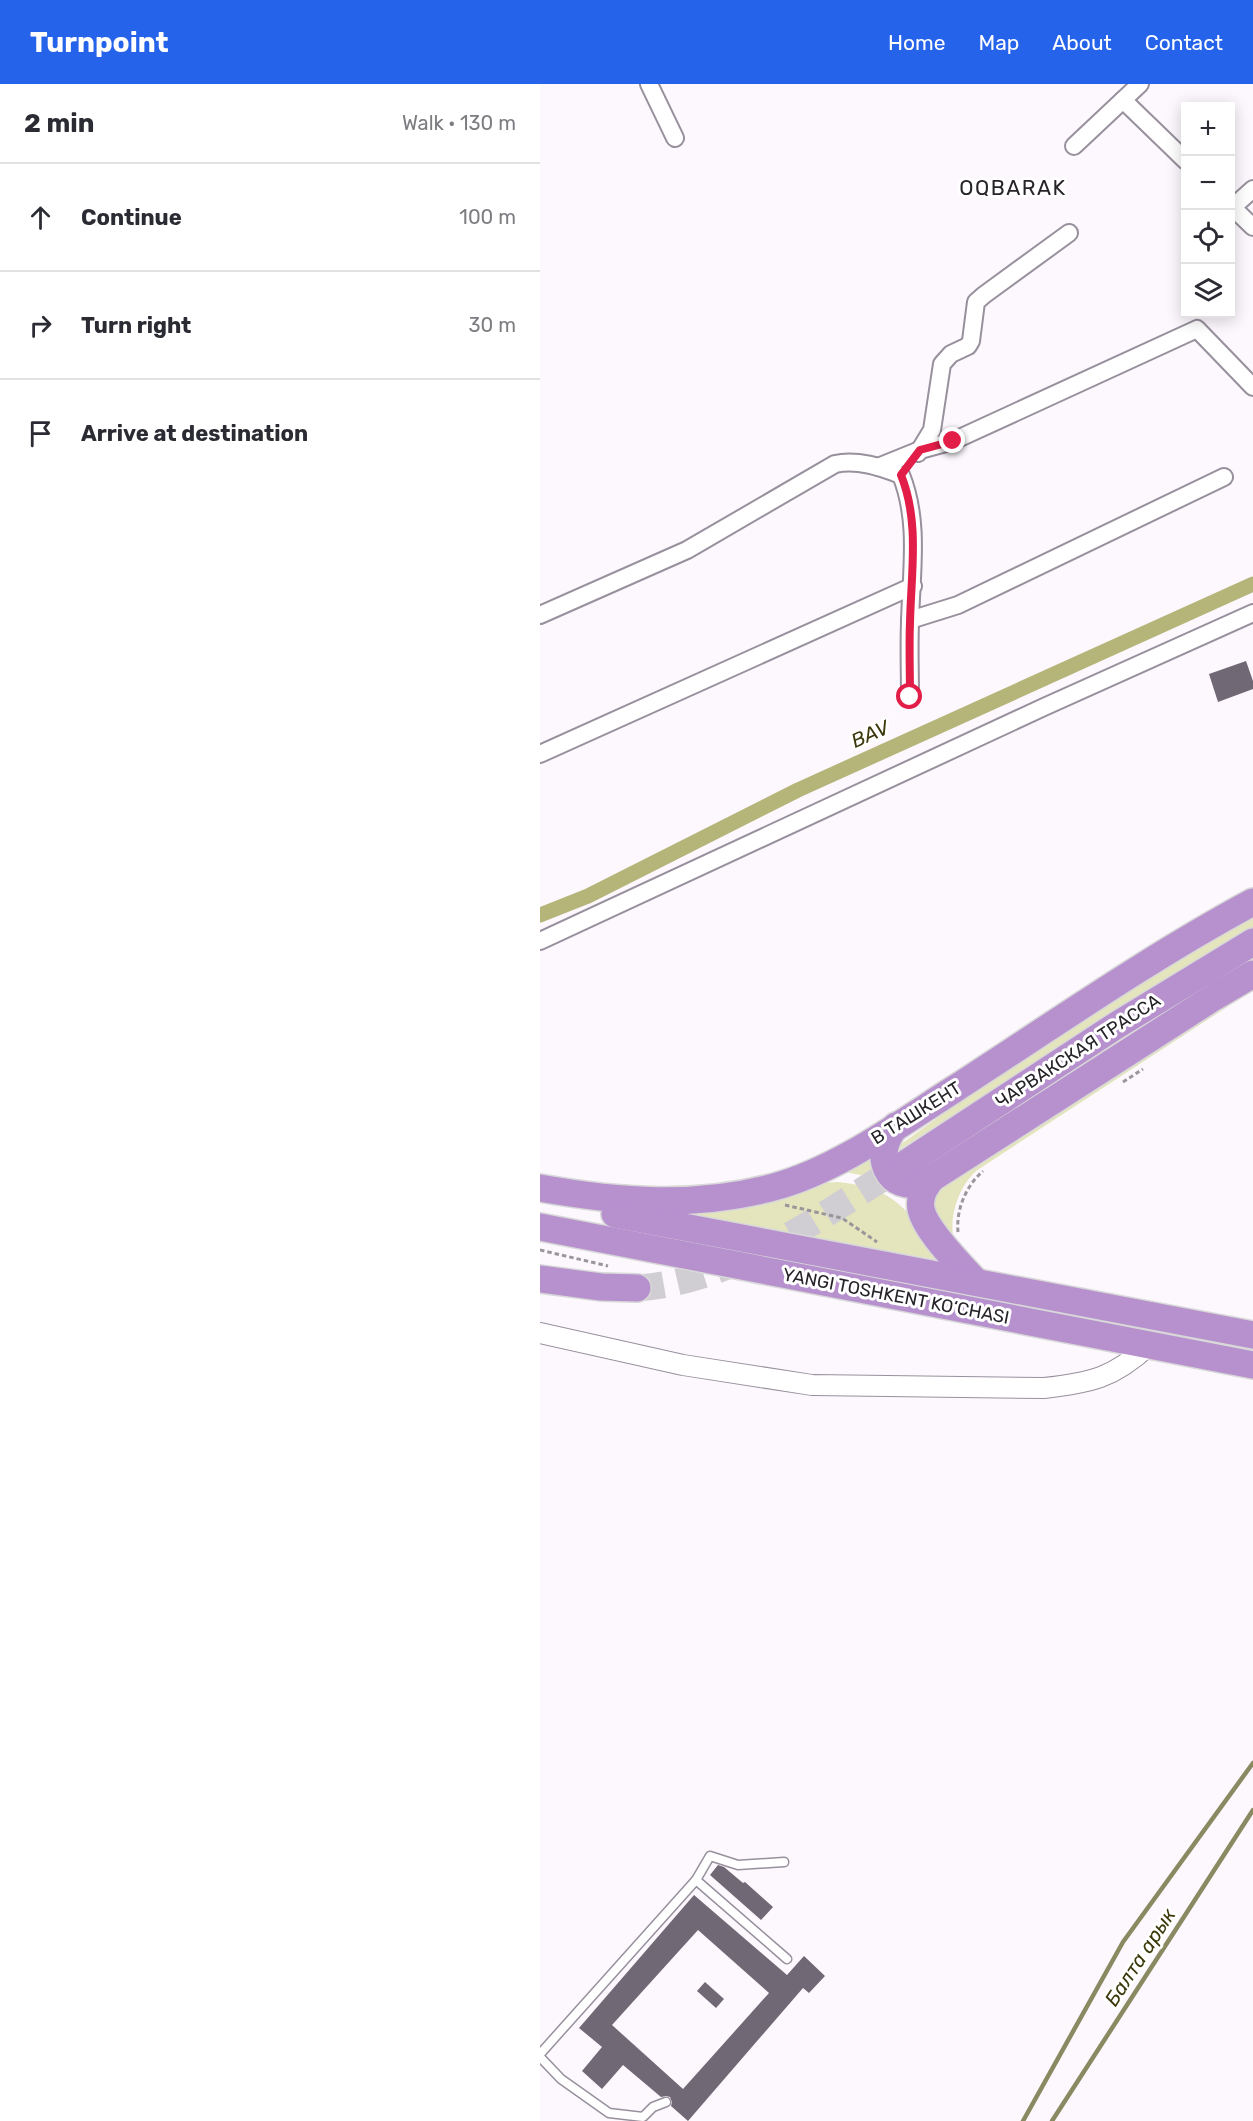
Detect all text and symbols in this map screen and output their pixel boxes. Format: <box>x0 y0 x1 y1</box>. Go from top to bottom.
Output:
text: Turnpoint <box>30 26 169 59</box>
text: Home <box>888 30 945 55</box>
text: Map <box>978 30 1019 55</box>
text: About <box>1052 30 1112 55</box>
text: Contact <box>1145 30 1223 55</box>
map controls <box>1181 102 1235 318</box>
button: + <box>1181 102 1235 156</box>
text: 2 min <box>24 108 94 139</box>
text: Walk · 130 m <box>402 111 516 135</box>
button: − <box>1181 156 1235 210</box>
district label: OQBARAK <box>959 175 1067 200</box>
icon: ahead <box>24 201 57 234</box>
text: Continue <box>81 204 182 231</box>
text: 100 m <box>459 205 516 229</box>
button: locate <box>1181 210 1235 264</box>
button: layers <box>1181 264 1235 318</box>
icon: right <box>24 309 57 342</box>
text: Turn right <box>81 312 191 339</box>
text: 30 m <box>469 313 516 337</box>
icon: arrive <box>24 417 57 450</box>
text: Arrive at destination <box>81 420 308 447</box>
route end <box>939 427 965 453</box>
route start <box>896 683 922 709</box>
water label: BAV <box>847 714 894 753</box>
street label: ЧАРВАКСКАЯ ТРАССА <box>991 989 1165 1113</box>
street label: В ТАШКЕНТ <box>867 1077 965 1149</box>
street label: YANGI TOSHKENT KO‘CHASI <box>781 1263 1011 1329</box>
water label: Балта арык <box>1100 1903 1181 2010</box>

